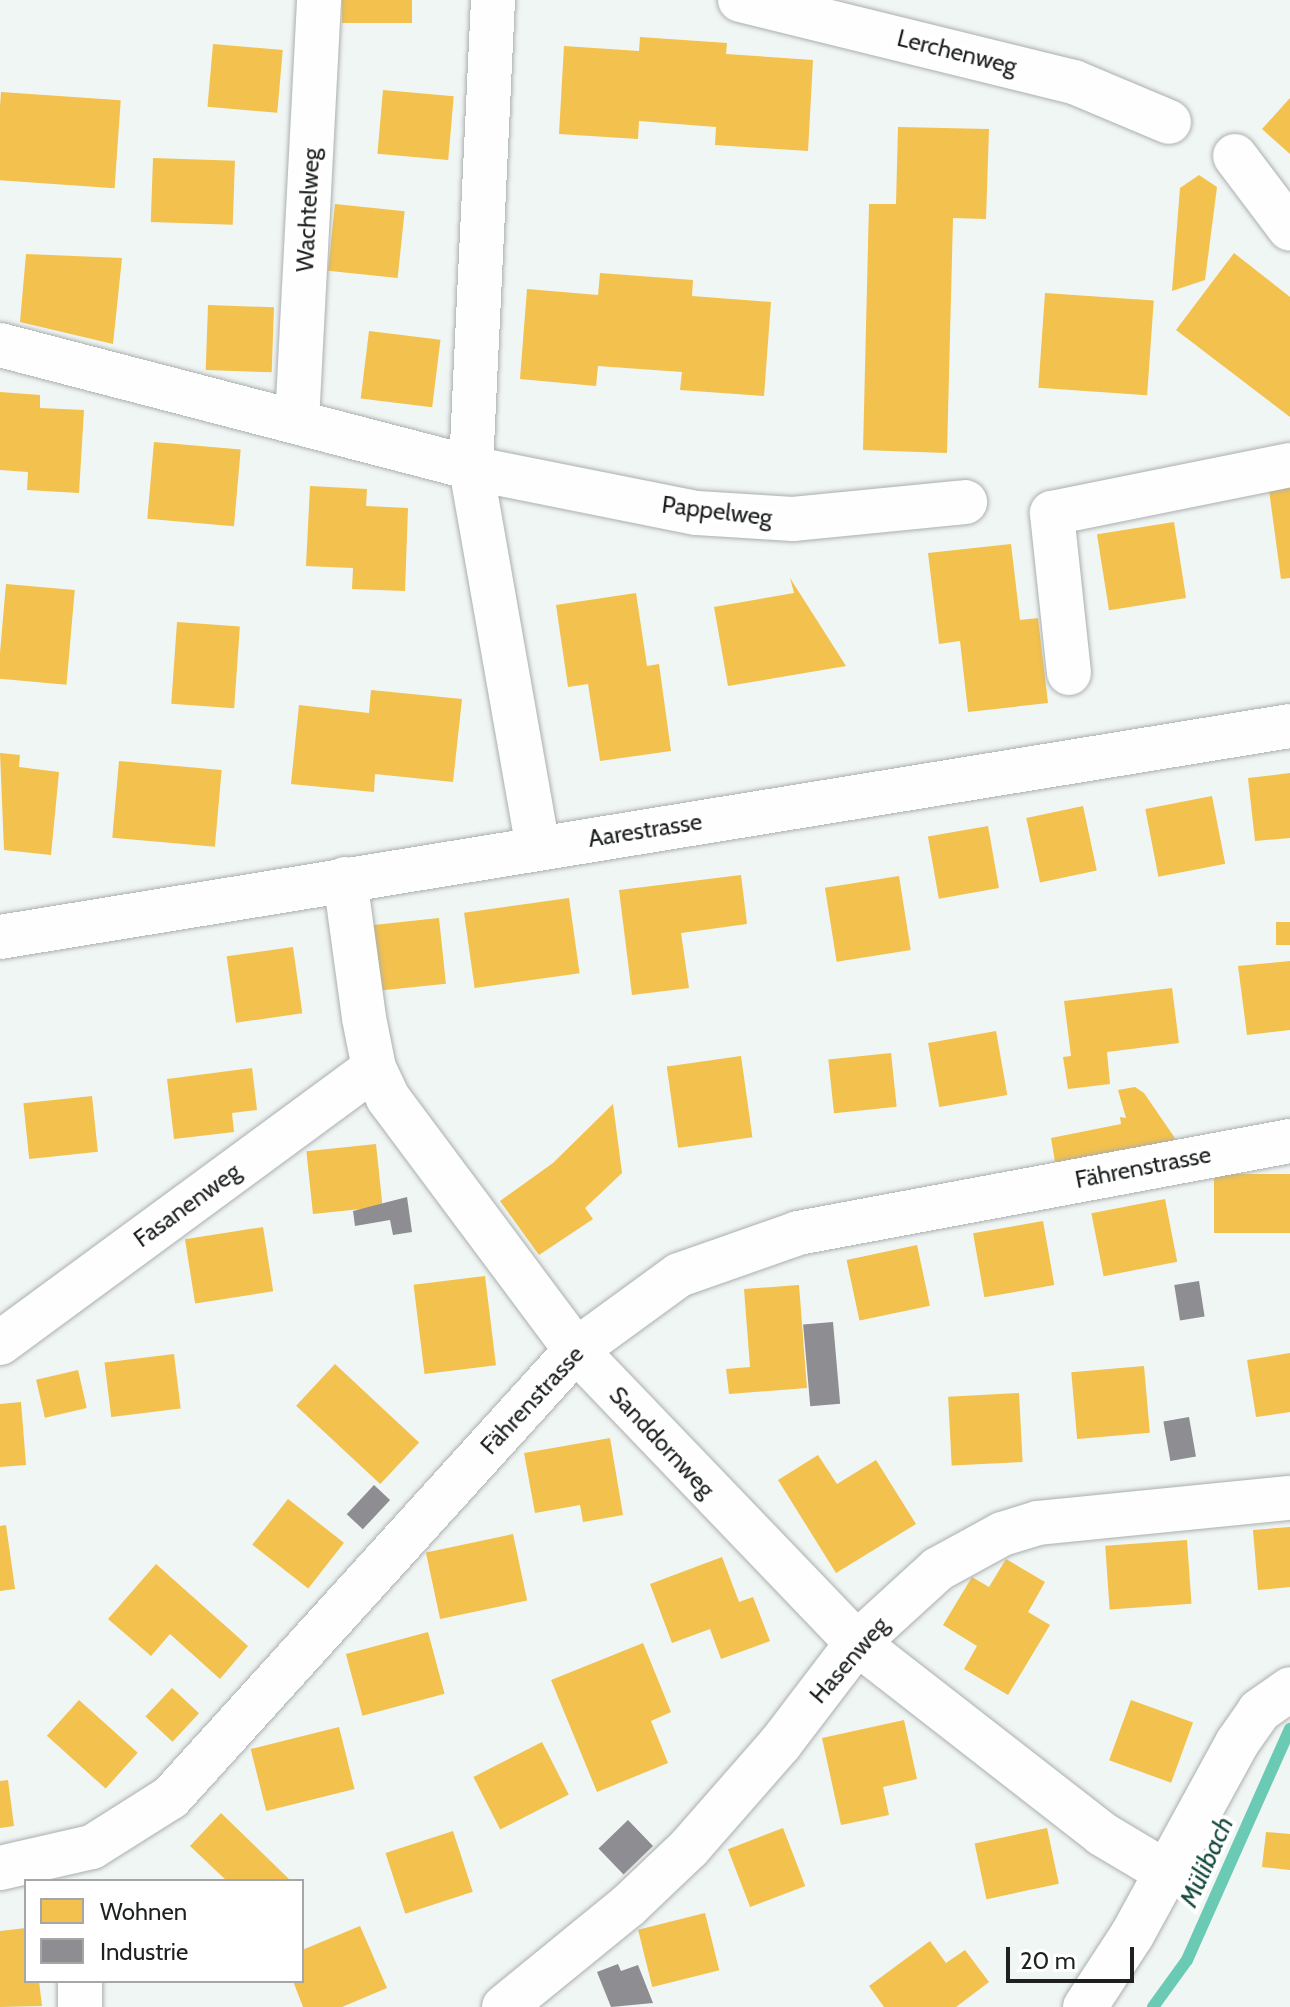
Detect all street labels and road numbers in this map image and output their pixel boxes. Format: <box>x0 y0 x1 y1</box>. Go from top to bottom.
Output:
street label: Lerchenweg <box>894 23 1020 81</box>
street label: Wachtelweg <box>290 147 326 273</box>
street label: Pappelweg <box>660 490 774 532</box>
street label: Aarestrasse <box>586 807 704 853</box>
street label: Fährenstrasse <box>1073 1140 1213 1194</box>
street label: Fasanenweg <box>128 1157 246 1253</box>
street label: Fährenstrasse <box>474 1340 590 1460</box>
street label: Sanddornweg <box>603 1381 721 1503</box>
street label: Hasenweg <box>804 1611 894 1709</box>

